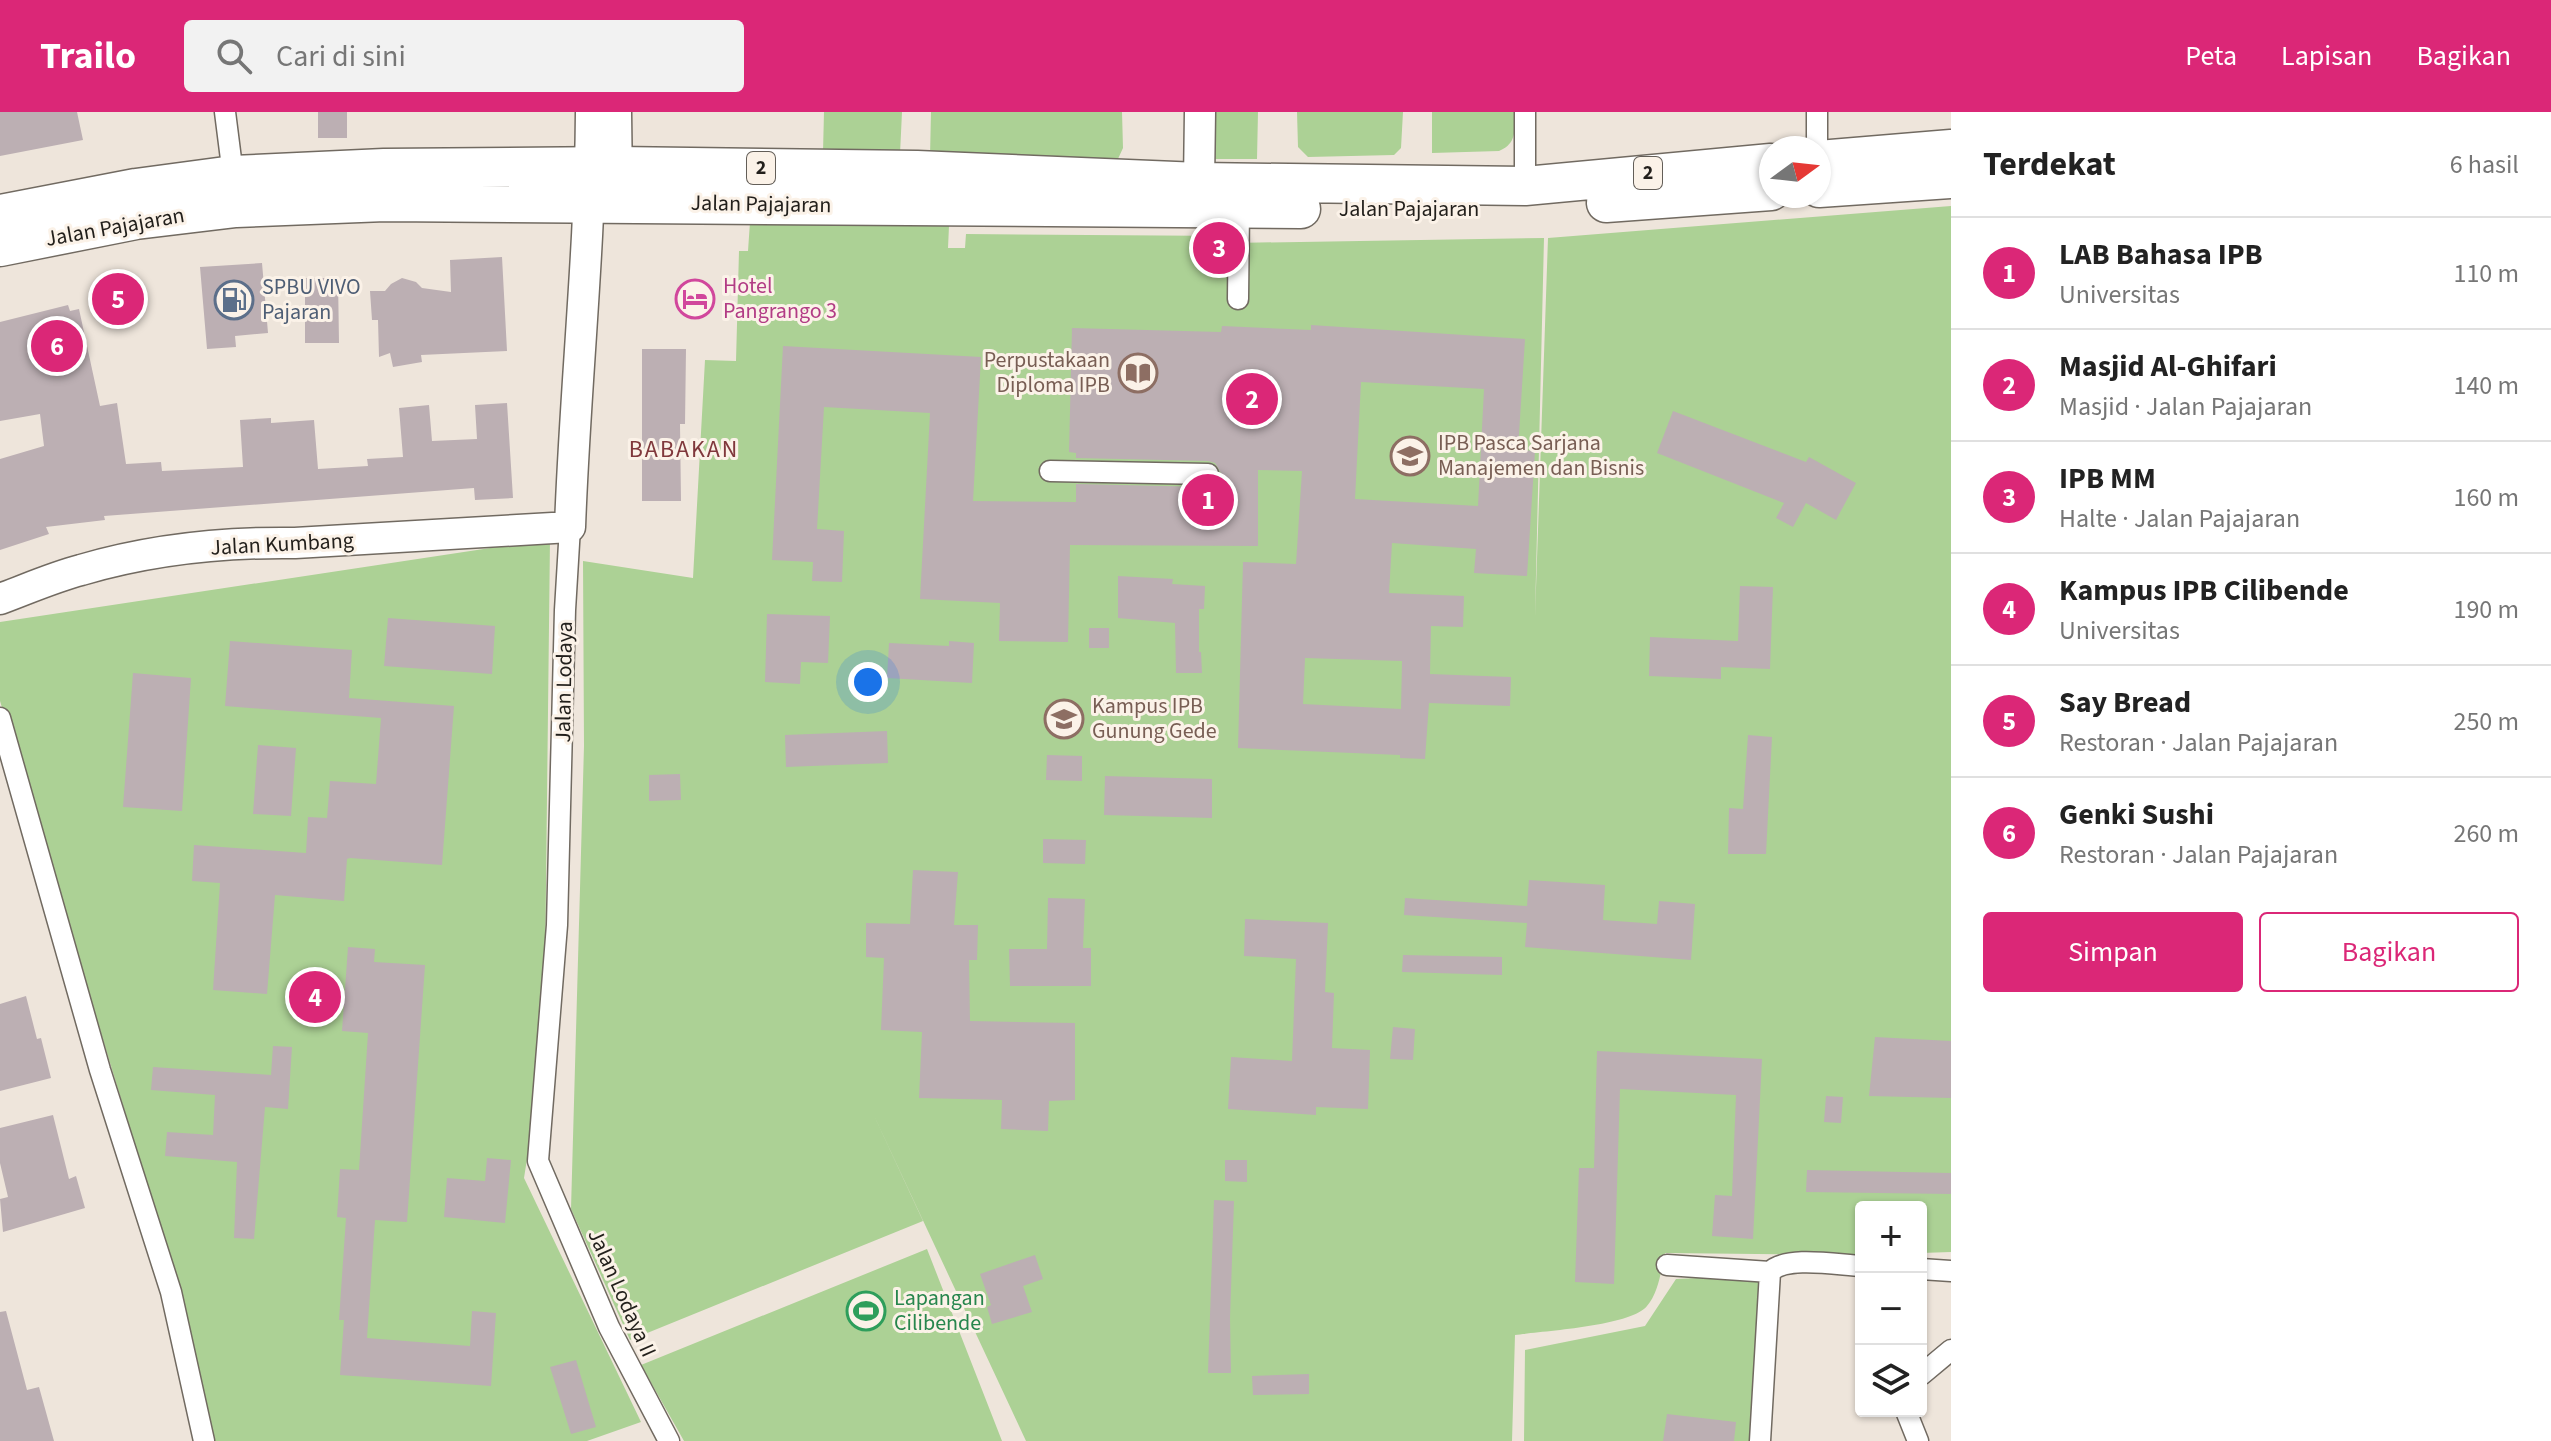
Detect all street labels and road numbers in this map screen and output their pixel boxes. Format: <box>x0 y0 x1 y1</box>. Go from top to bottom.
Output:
road number: 2 <box>747 152 775 184</box>
road number: 2 <box>1634 157 1662 189</box>
street label: Jalan Pajajaran <box>690 187 832 221</box>
street label: Jalan Pajajaran <box>1339 193 1479 225</box>
street label: Jalan Pajajaran <box>43 199 187 255</box>
street label: Jalan Kumbang <box>210 524 354 564</box>
street label: Jalan Lodaya <box>547 621 581 743</box>
street label: Jalan Lodaya II <box>579 1224 665 1362</box>

